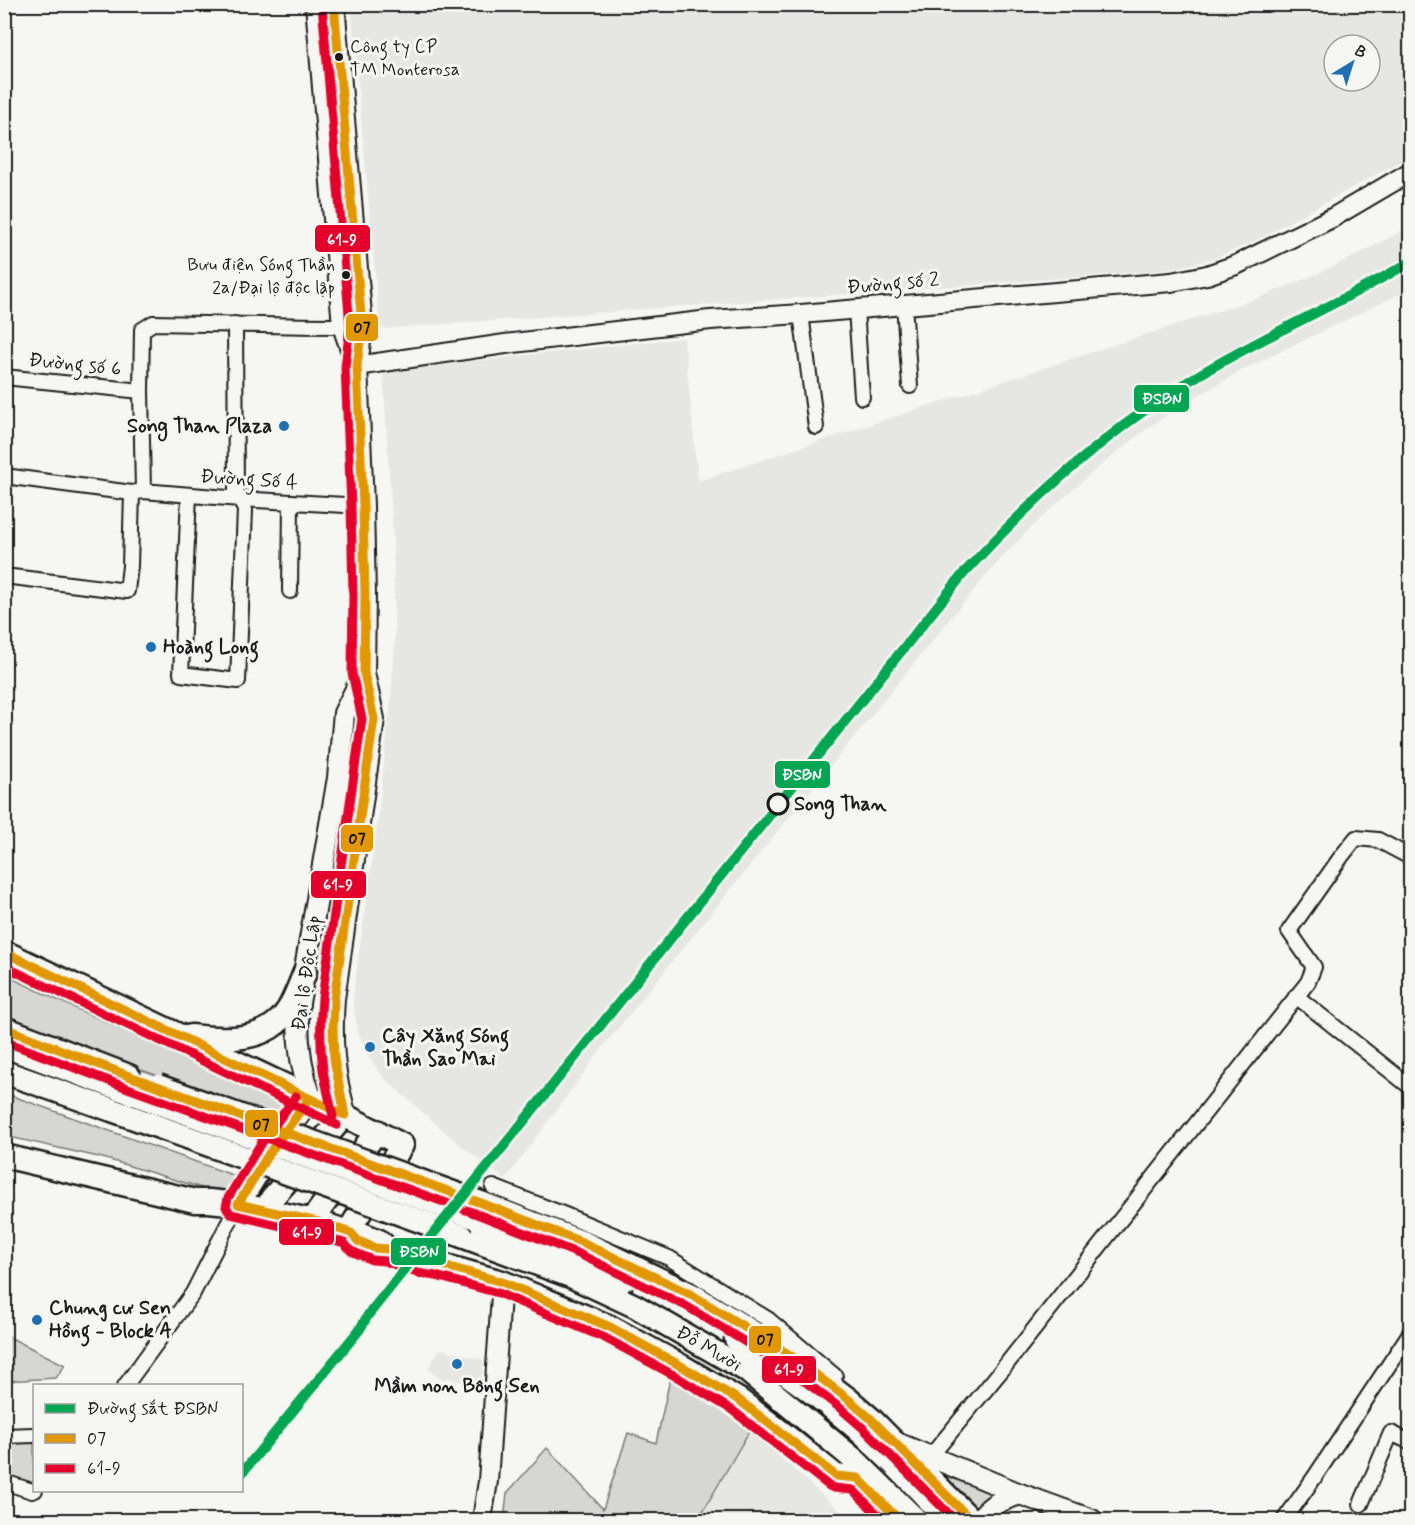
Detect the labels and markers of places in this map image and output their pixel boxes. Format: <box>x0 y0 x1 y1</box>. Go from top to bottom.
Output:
place label: Công ty CP TM Monterosa <box>350 35 460 82</box>
marker: Công ty CP TM Monterosa <box>333 51 345 63</box>
place label: Bưu điện Sóng Thần 2a/Đại lộ độc lập <box>187 253 335 300</box>
marker: Bưu điện Sóng Thần 2a/Đại lộ độc lập <box>340 269 352 281</box>
place label: Song Than Plaza <box>127 413 272 442</box>
marker: Song Than Plaza <box>277 419 291 433</box>
place label: Hoàng Long <box>163 634 259 663</box>
marker: Hoàng Long <box>144 640 158 654</box>
place label: Song Than <box>794 791 887 820</box>
marker: Song Than <box>767 793 789 815</box>
place label: Cây Xăng Sóng Thần Sao Mai <box>382 1023 509 1073</box>
marker: Cây Xăng Sóng Thần Sao Mai <box>363 1040 377 1054</box>
place label: Chung cư Sen Hồng - Block A <box>49 1295 172 1347</box>
marker: Chung cư Sen Hồng - Block A <box>30 1313 44 1327</box>
marker: Mầm non Bông Sen <box>450 1357 464 1371</box>
place label: Mầm non Bông Sen <box>374 1373 540 1402</box>

